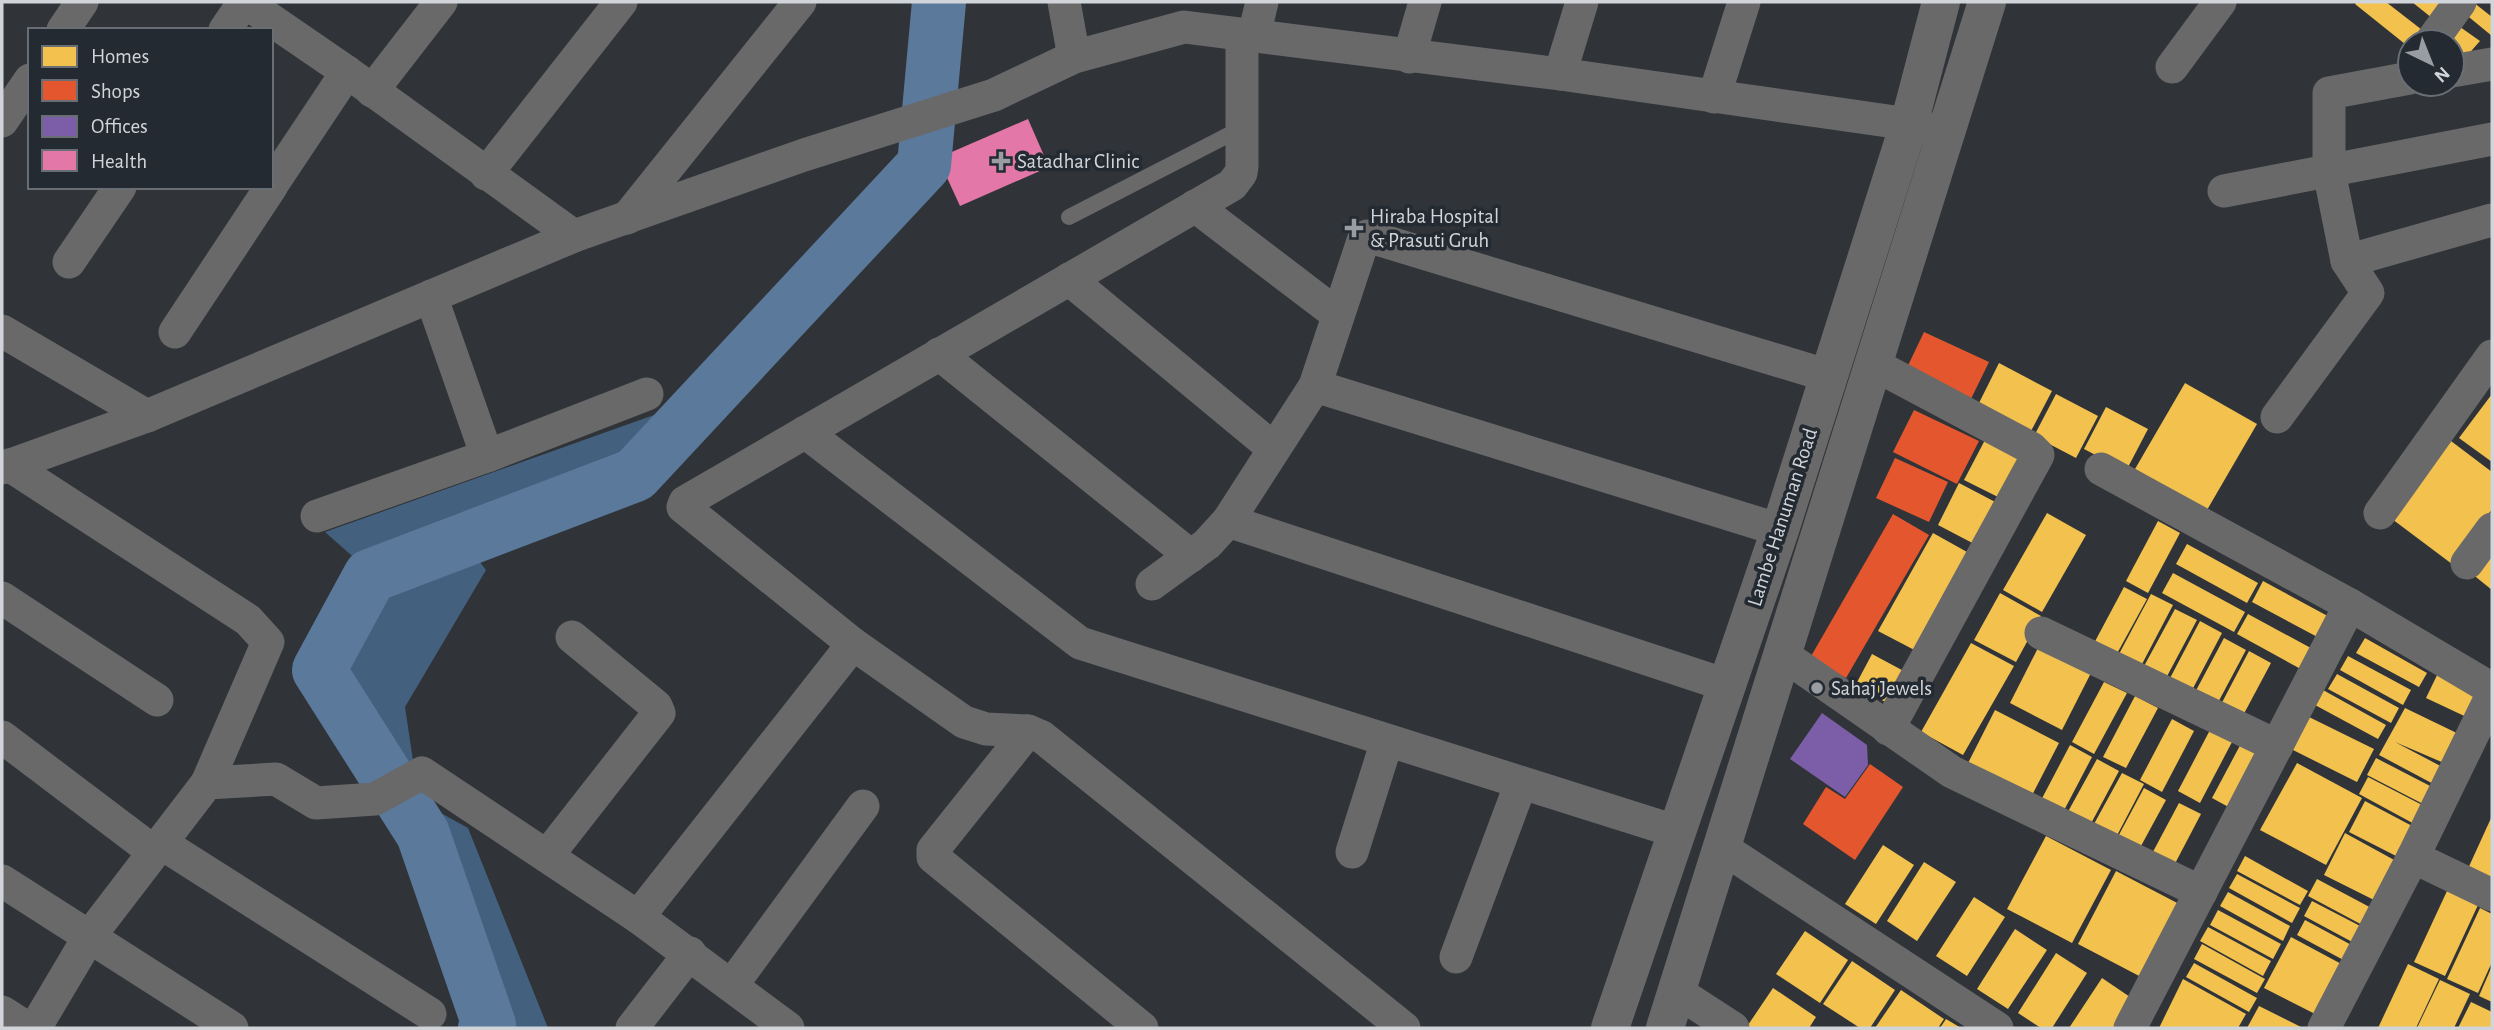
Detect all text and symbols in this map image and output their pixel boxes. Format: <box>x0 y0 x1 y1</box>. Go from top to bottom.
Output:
legend <box>28 28 273 189</box>
north arrow <box>2396 28 2466 98</box>
text: Homes <box>91 46 149 67</box>
text: N <box>2430 63 2453 86</box>
text: Shops <box>91 81 140 102</box>
text: Offices <box>91 116 148 137</box>
text: Health <box>91 151 147 172</box>
marker: Satadhar Clinic <box>991 151 1011 171</box>
place label: Satadhar Clinic <box>1017 151 1139 172</box>
place label: Hiraba Hospital & Prasuti Gruh <box>1370 206 1499 251</box>
marker: Hiraba Hospital & Prasuti Gruh <box>1344 218 1364 238</box>
street label: Lambe Hanuman Road <box>1744 425 1821 609</box>
place label: Sahaj Jewels <box>1831 678 1932 699</box>
marker: Sahaj Jewels <box>1809 680 1825 696</box>

